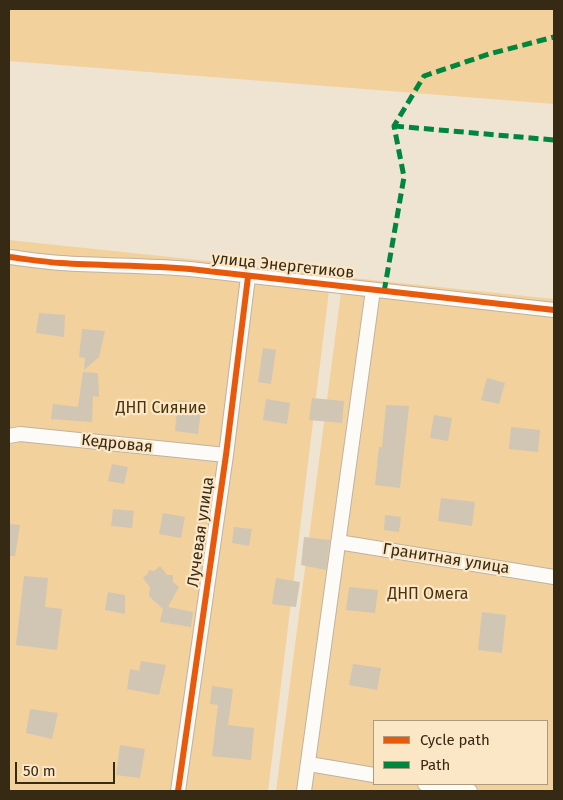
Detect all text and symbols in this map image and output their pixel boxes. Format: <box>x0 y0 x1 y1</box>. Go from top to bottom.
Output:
street label: улица Энергетиков <box>211 249 355 283</box>
park label: ДНП Сияние <box>116 399 206 419</box>
street label: Кедровая <box>80 431 154 457</box>
street label: Лучевая улица <box>184 476 218 588</box>
street label: Гранитная улица <box>381 539 511 579</box>
park label: ДНП Омега <box>387 585 469 605</box>
legend <box>373 720 548 785</box>
text: Cycle path <box>420 731 490 749</box>
scale bar <box>18 752 118 784</box>
text: Path <box>420 756 450 774</box>
text: 50 m <box>23 762 56 780</box>

